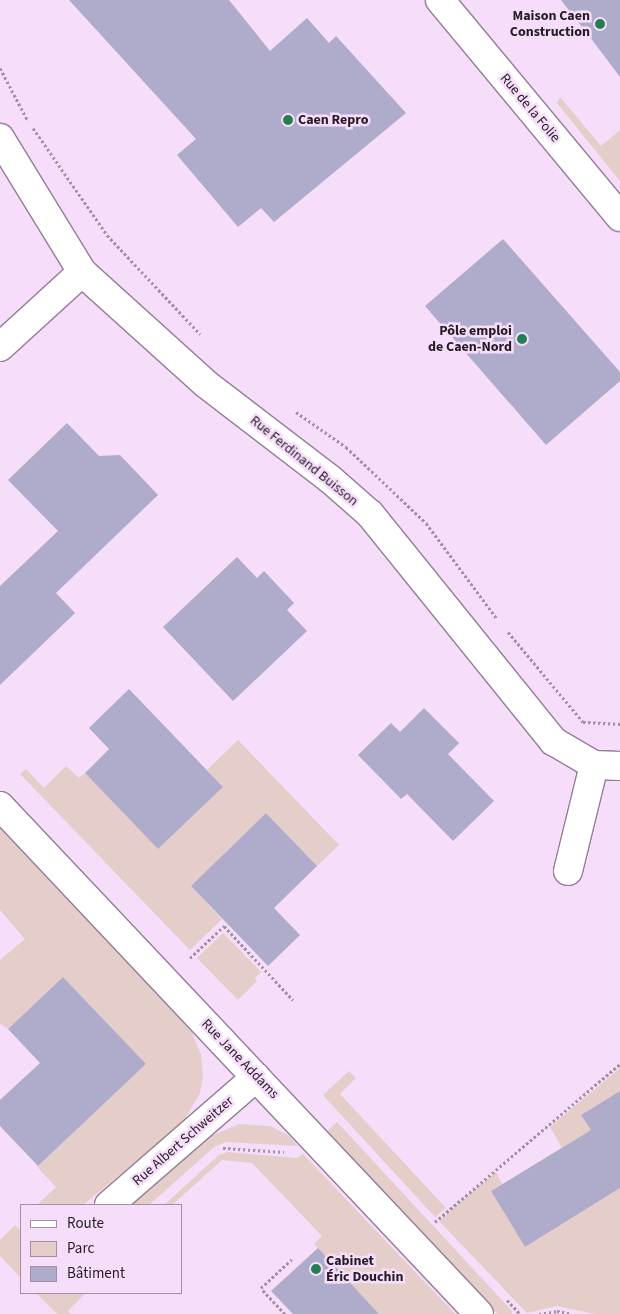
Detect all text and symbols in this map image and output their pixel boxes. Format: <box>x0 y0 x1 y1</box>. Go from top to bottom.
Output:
place label: Maison Caen Construction <box>510 8 590 40</box>
marker: Maison Caen Construction <box>594 18 606 30</box>
street label: Rue de la Folie <box>496 70 564 146</box>
place label: Caen Repro <box>298 112 369 128</box>
marker: Caen Repro <box>282 114 294 126</box>
place label: Pôle emploi de Caen-Nord <box>428 323 512 356</box>
marker: Pôle emploi de Caen-Nord <box>516 333 528 345</box>
street label: Rue Ferdinand Buisson <box>247 412 361 510</box>
street label: Rue Jane Addams <box>198 1016 282 1102</box>
street label: Rue Albert Schweitzer <box>129 1093 237 1189</box>
legend <box>20 1204 182 1294</box>
text: Route <box>67 1213 104 1234</box>
text: Parc <box>67 1238 94 1259</box>
place label: Cabinet Éric Douchin <box>326 1253 403 1285</box>
text: Bâtiment <box>67 1263 125 1284</box>
marker: Cabinet Éric Douchin <box>310 1263 322 1275</box>

